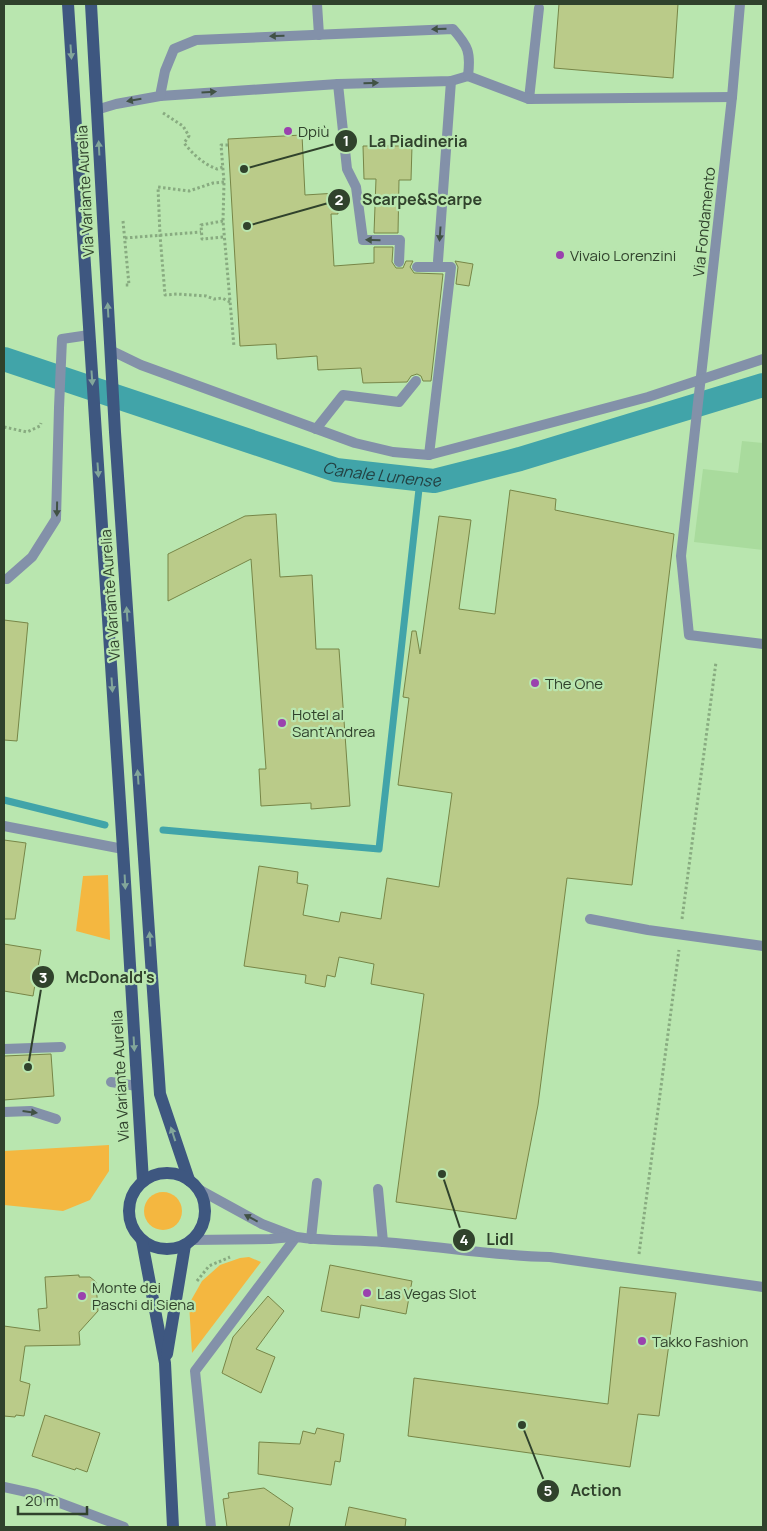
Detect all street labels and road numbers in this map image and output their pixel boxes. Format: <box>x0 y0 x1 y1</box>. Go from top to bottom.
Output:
street label: Via Variante Aurelia <box>71 125 99 257</box>
street label: Via Fondamento <box>688 166 720 278</box>
street label: Via Variante Aurelia <box>95 529 125 661</box>
street label: Via Variante Aurelia <box>106 1010 134 1142</box>

